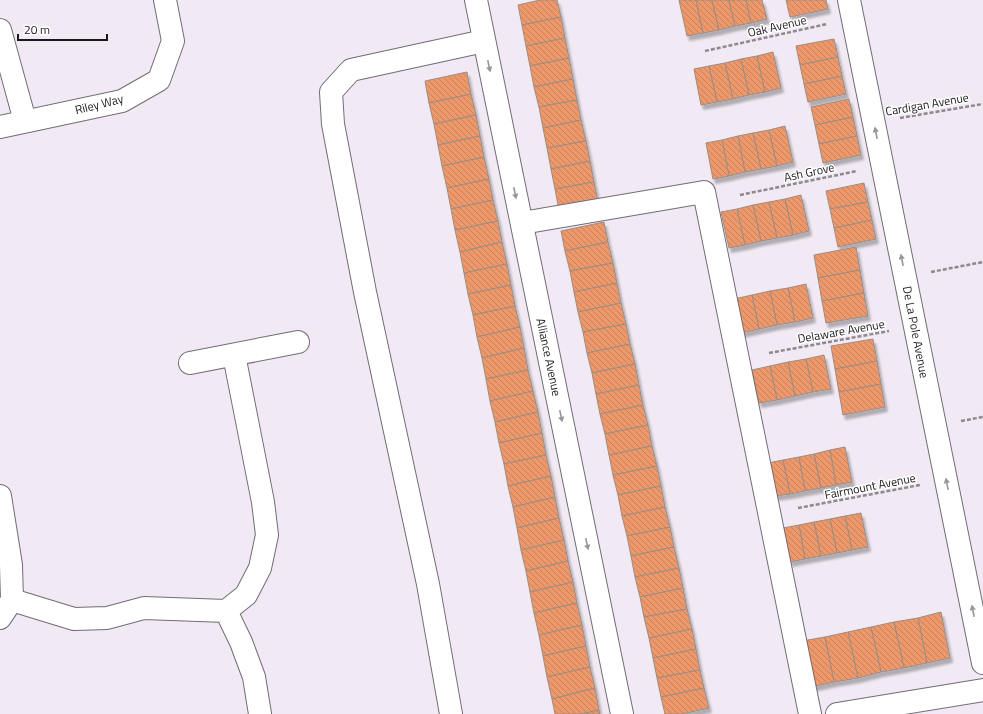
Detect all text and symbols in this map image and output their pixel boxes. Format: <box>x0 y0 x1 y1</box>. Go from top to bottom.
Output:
street label: Oak Avenue <box>746 10 808 42</box>
scale bar <box>18 16 107 42</box>
text: 20 m <box>24 20 50 39</box>
one-way arrow <box>487 59 493 72</box>
street label: Cardigan Avenue <box>884 87 970 121</box>
street label: Riley Way <box>73 89 125 119</box>
one-way arrow <box>873 127 879 139</box>
street label: Ash Grove <box>782 157 836 187</box>
one-way arrow <box>513 187 519 199</box>
one-way arrow <box>898 254 904 266</box>
street label: De La Pole Avenue <box>898 284 934 380</box>
street label: Delaware Avenue <box>796 314 886 348</box>
street label: Alliance Avenue <box>531 316 567 398</box>
one-way arrow <box>559 410 565 423</box>
street label: Fairmount Avenue <box>823 468 917 504</box>
one-way arrow <box>943 478 949 490</box>
one-way arrow <box>585 538 591 550</box>
one-way arrow <box>969 605 975 617</box>

